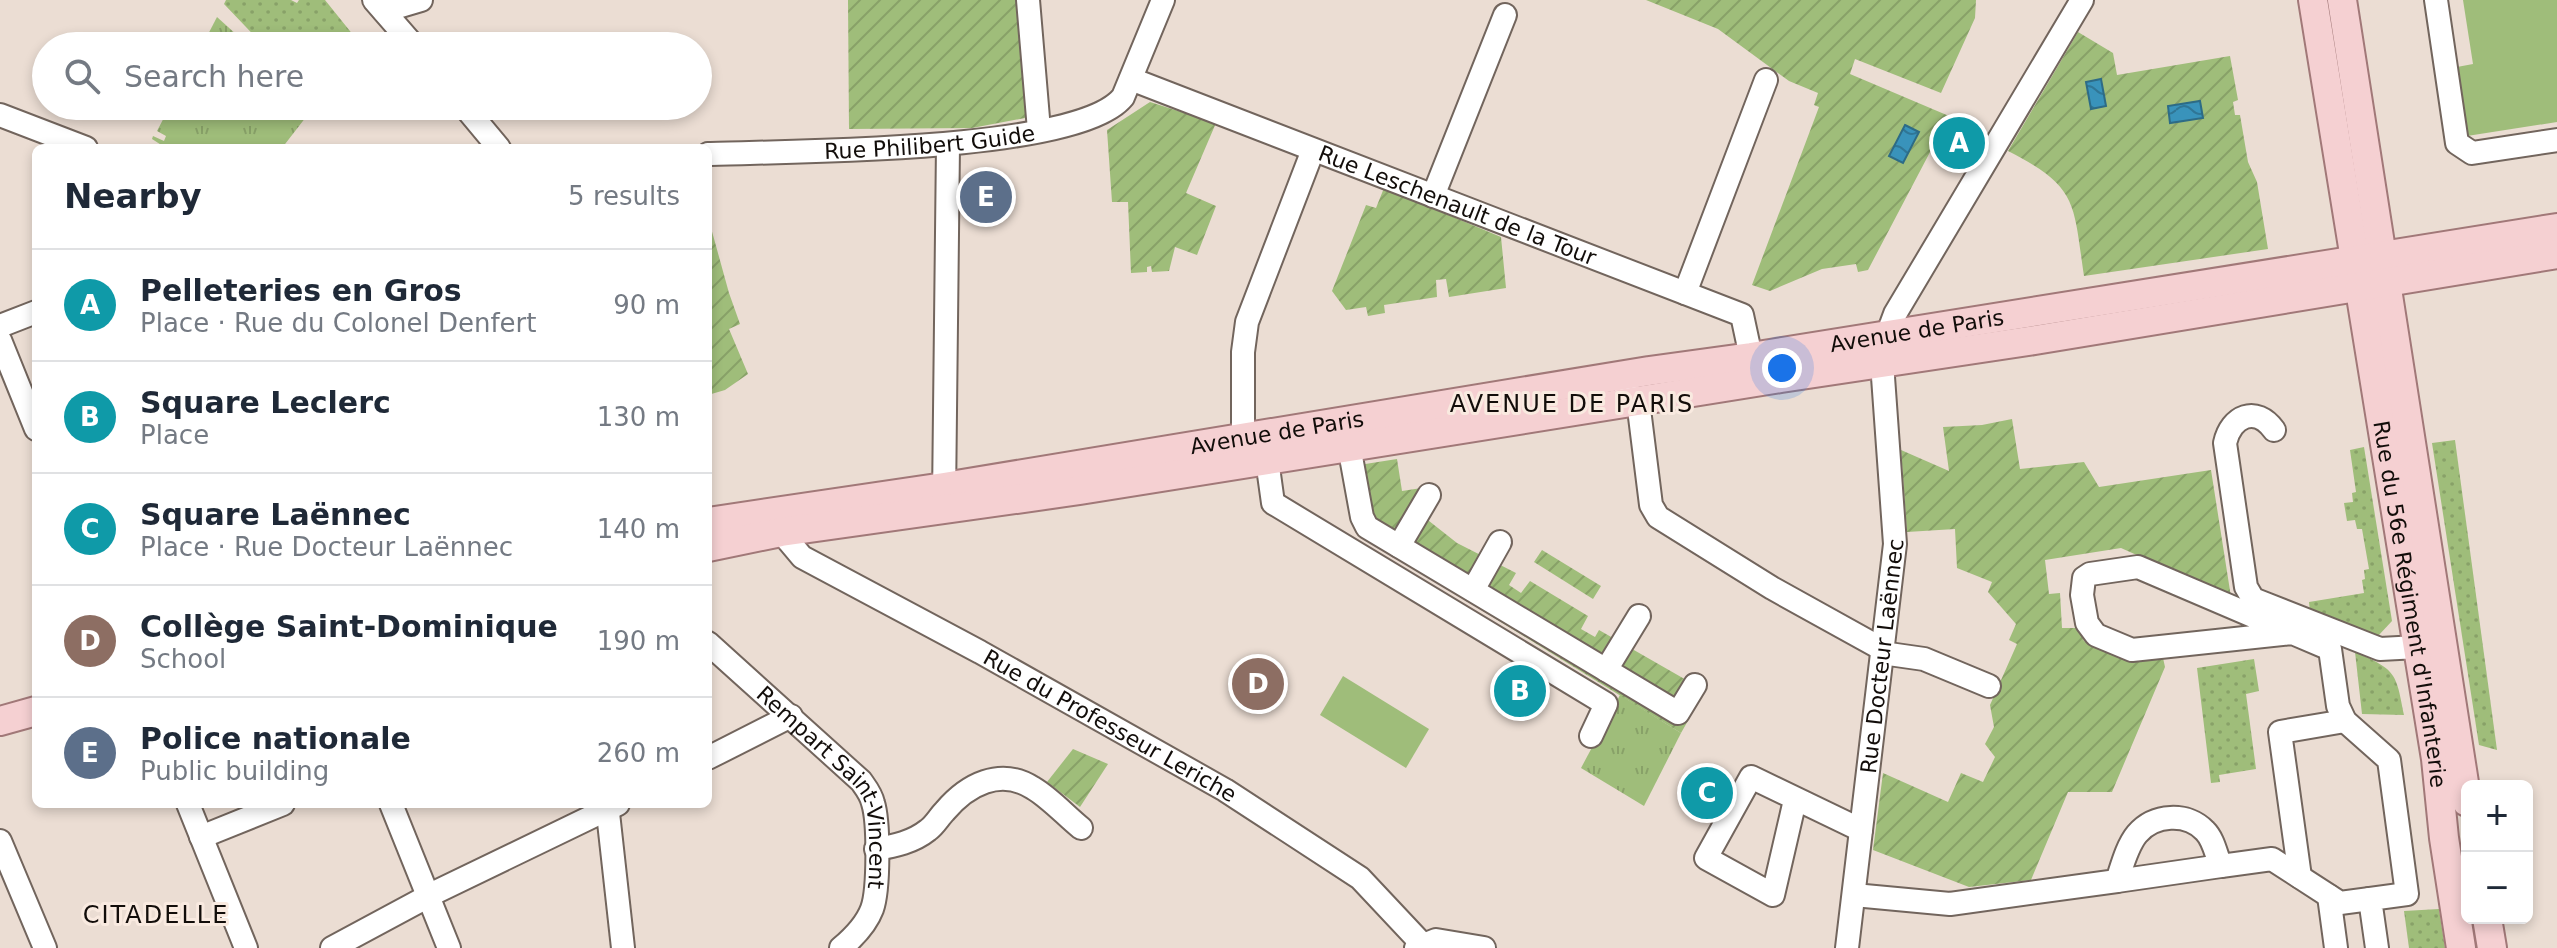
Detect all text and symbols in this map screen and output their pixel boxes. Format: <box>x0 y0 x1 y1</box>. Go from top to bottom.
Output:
search box <box>32 32 712 120</box>
icon: search <box>60 54 104 98</box>
text: Search here <box>124 59 304 94</box>
pin: A <box>1933 113 1985 173</box>
street label: Rue Philibert Guide <box>824 120 1037 163</box>
street label: Rue Leschenault de la Tour <box>1315 140 1601 270</box>
pin: E <box>960 167 1012 227</box>
text: Nearby <box>64 176 202 216</box>
text: 5 results <box>568 181 680 211</box>
text: Pelleteries en Gros <box>140 273 462 308</box>
text: A <box>80 290 100 320</box>
text: 90 m <box>613 290 680 320</box>
street label: Avenue de Paris <box>1828 304 2006 357</box>
text: Place · Rue du Colonel Denfert <box>140 308 537 338</box>
your location <box>1762 348 1802 388</box>
text: Square Leclerc <box>140 385 391 420</box>
district label: AVENUE DE PARIS <box>1450 390 1694 418</box>
text: B <box>80 402 100 432</box>
text: 130 m <box>597 402 680 432</box>
street label: Avenue de Paris <box>1188 406 1366 459</box>
street label: Rue du 56e Régiment d'Infanterie <box>2369 419 2451 789</box>
text: Place <box>140 420 209 450</box>
text: Square Laënnec <box>140 497 411 532</box>
text: C <box>80 514 100 544</box>
text: 140 m <box>597 514 680 544</box>
text: Place · Rue Docteur Laënnec <box>140 532 513 562</box>
street label: Rue Docteur Laënnec <box>1855 537 1908 775</box>
text: Collège Saint-Dominique <box>140 609 558 644</box>
text: D <box>79 626 101 656</box>
text: 190 m <box>597 626 680 656</box>
text: School <box>140 644 226 674</box>
street label: Rue du Professeur Leriche <box>979 644 1242 807</box>
pin: D <box>1232 654 1284 714</box>
pin: B <box>1494 661 1546 721</box>
street label: Rempart Saint-Vincent <box>752 681 890 890</box>
text: Police nationale <box>140 721 411 756</box>
text: E <box>81 738 99 768</box>
text: 260 m <box>597 738 680 768</box>
text: Public building <box>140 756 329 786</box>
pin: C <box>1681 763 1733 823</box>
map controls <box>2461 780 2533 924</box>
button: + <box>2461 780 2533 852</box>
button: − <box>2461 852 2533 924</box>
district label: CITADELLE <box>83 901 229 929</box>

